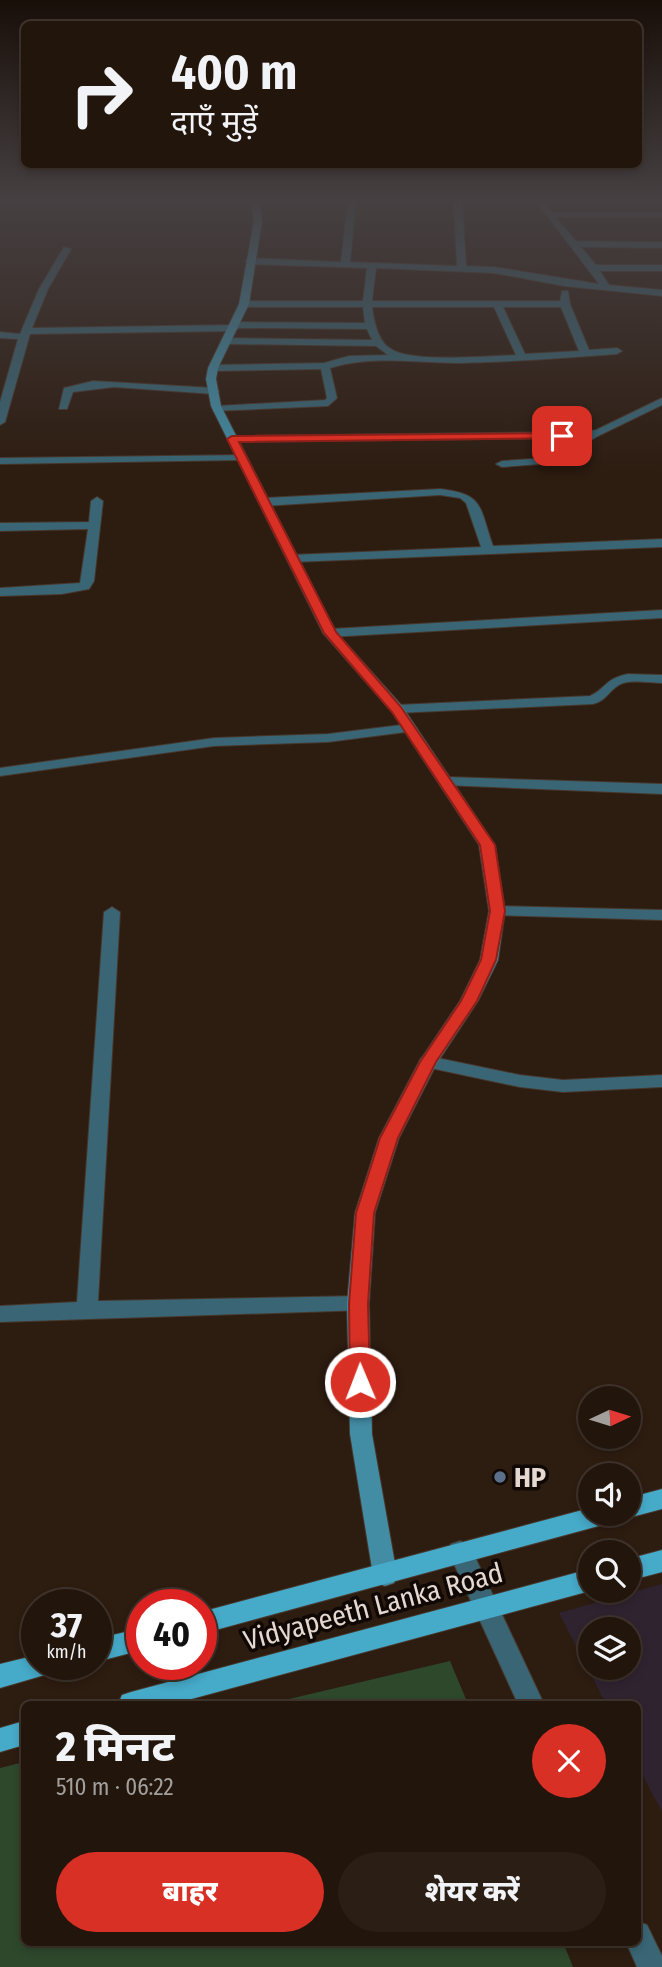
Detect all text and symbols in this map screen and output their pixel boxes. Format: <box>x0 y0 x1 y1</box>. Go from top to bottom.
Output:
text: 400 m <box>171 43 297 102</box>
icon: right <box>56 49 147 140</box>
text: दाएँ मुड़ें <box>171 103 258 141</box>
pin <box>532 406 592 466</box>
icon: arrive <box>543 417 581 455</box>
position arrow <box>323 1345 397 1419</box>
north arrow <box>578 1386 640 1449</box>
map controls <box>578 1386 641 1680</box>
place label: HP <box>514 1461 546 1494</box>
button: sound <box>578 1463 641 1526</box>
marker: HP <box>492 1469 508 1485</box>
button: search <box>578 1540 641 1603</box>
street label: Vidyapeeth Lanka Road <box>240 1556 506 1657</box>
speed limit sign: 40 <box>126 1589 217 1680</box>
text: 37 <box>51 1604 82 1646</box>
button: layers <box>578 1617 641 1680</box>
text: km/h <box>46 1641 87 1663</box>
text: 2 मिनट <box>56 1722 175 1772</box>
button: close <box>532 1724 606 1798</box>
text: 510 m · 06:22 <box>56 1773 174 1801</box>
button: बाहर <box>56 1852 324 1932</box>
button: शेयर करें <box>338 1852 606 1932</box>

